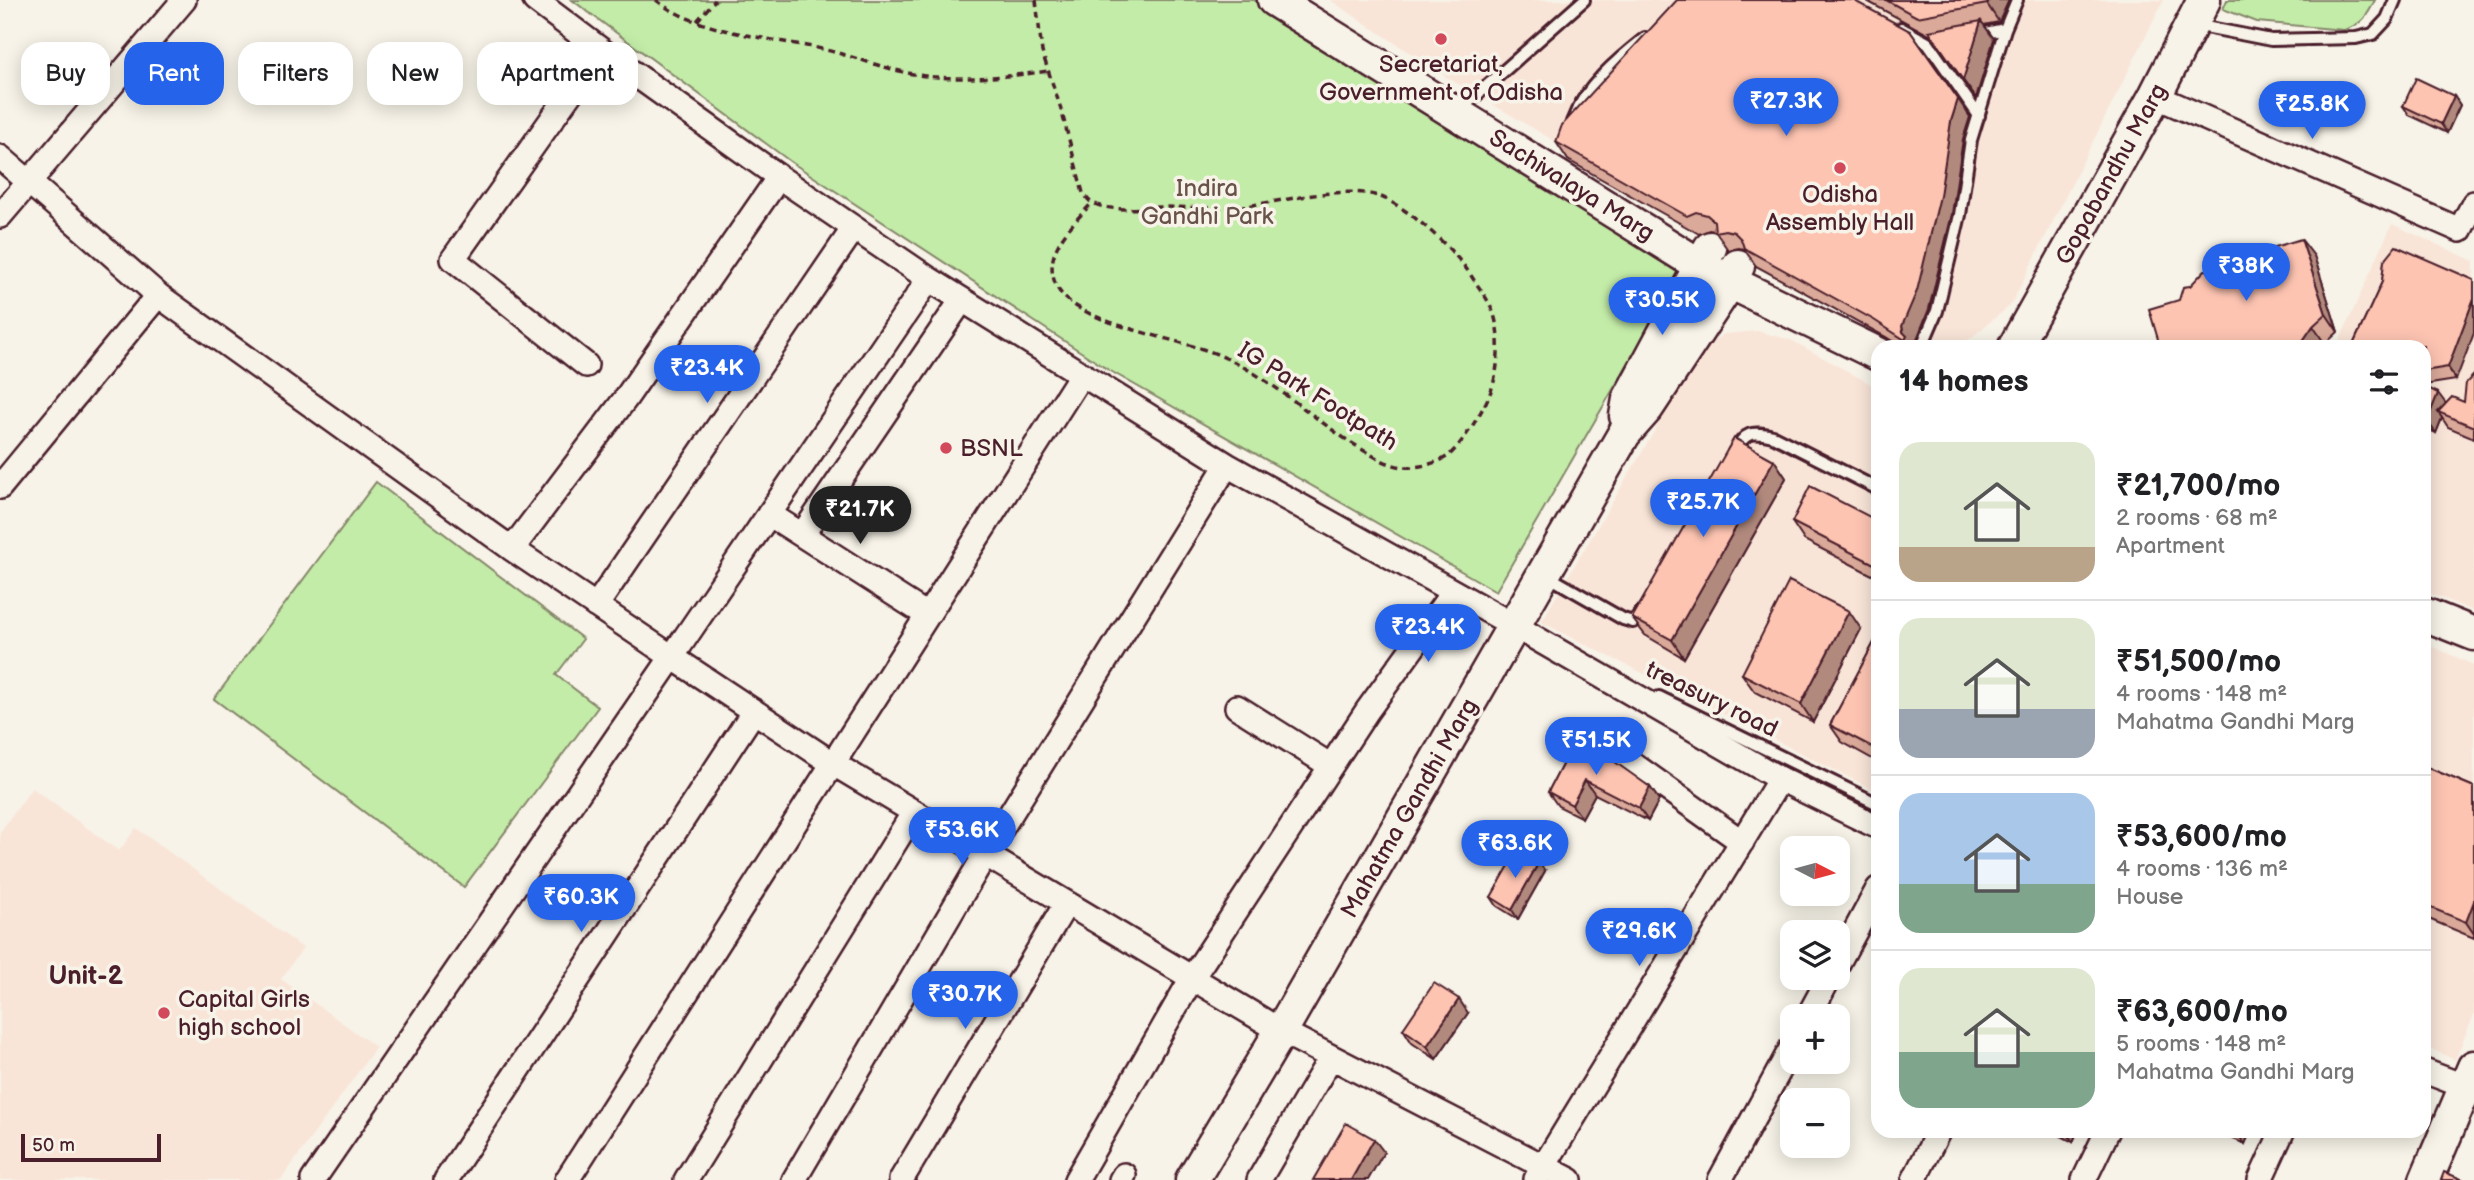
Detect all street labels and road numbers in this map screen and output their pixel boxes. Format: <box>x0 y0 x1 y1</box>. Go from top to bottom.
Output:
street label: Gopabandhu Marg <box>2050 79 2173 270</box>
street label: Sachivalaya Marg <box>1484 123 1660 248</box>
street label: IG Park Footpath <box>1233 336 1403 457</box>
street label: treasury road <box>1641 655 1783 744</box>
street label: Mahatma Gandhi Marg <box>1335 693 1484 923</box>

